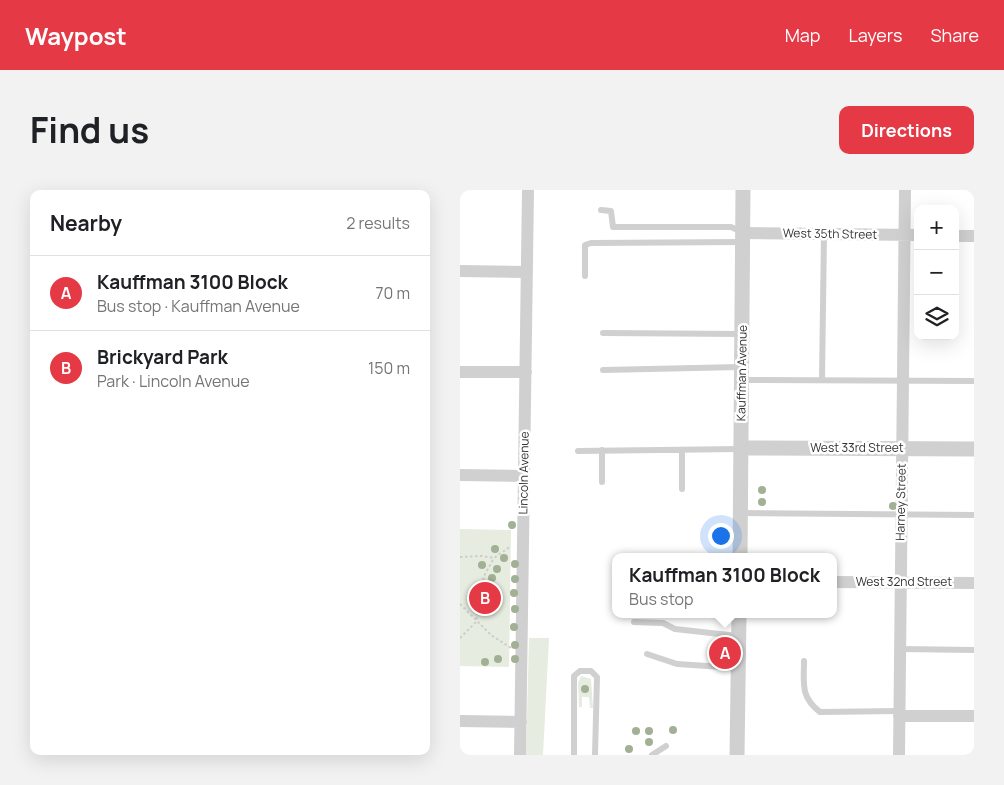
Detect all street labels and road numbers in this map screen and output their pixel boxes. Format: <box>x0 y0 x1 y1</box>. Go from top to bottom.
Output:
street label: West 35th Street <box>783 224 877 243</box>
street label: Kauffman Avenue <box>732 325 751 421</box>
street label: Lincoln Avenue <box>514 431 533 515</box>
street label: West 33rd Street <box>810 439 904 456</box>
street label: Harney Street <box>891 463 910 541</box>
street label: West 32nd Street <box>856 573 952 590</box>

